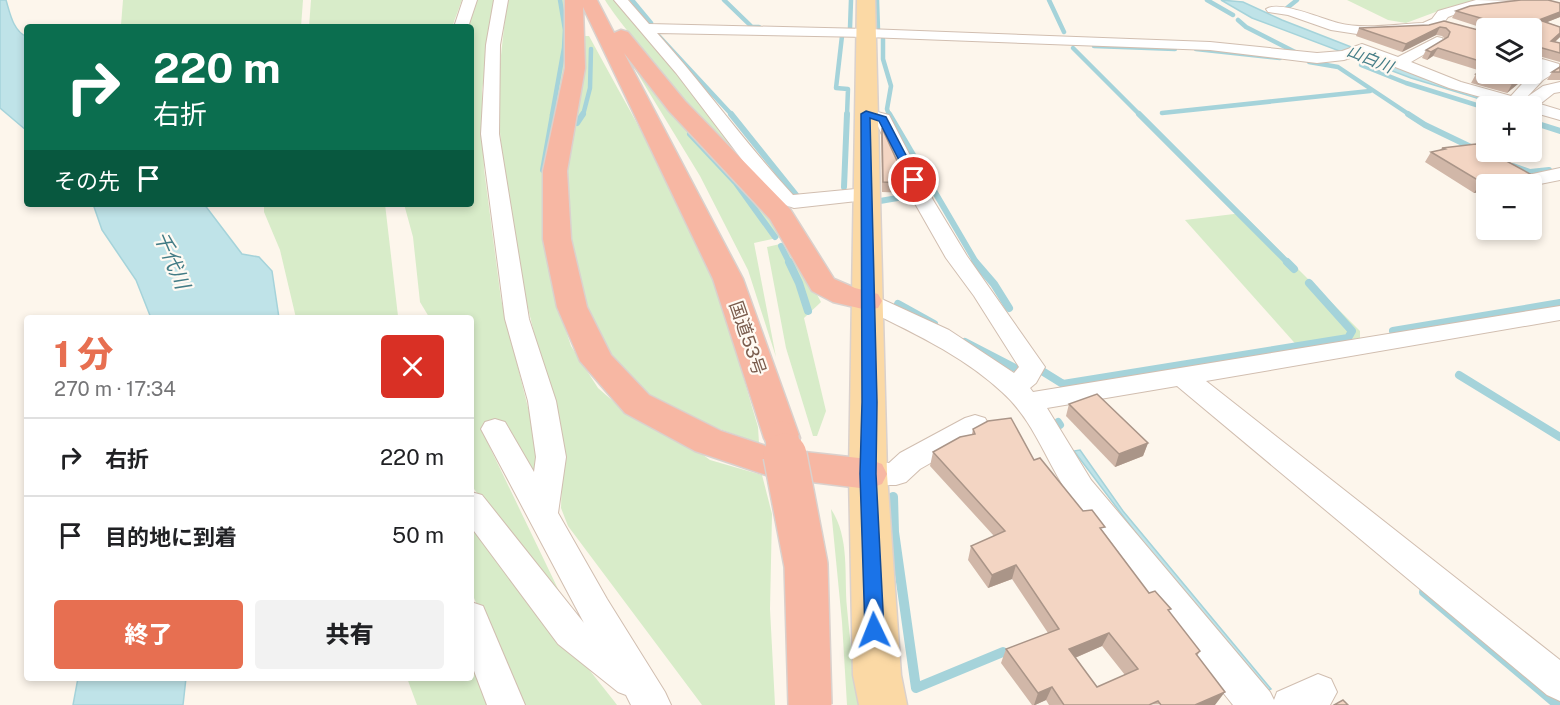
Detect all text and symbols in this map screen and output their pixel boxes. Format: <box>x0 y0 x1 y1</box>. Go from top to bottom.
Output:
map controls <box>1476 18 1542 240</box>
button: layers <box>1476 18 1542 84</box>
water label: 山白川 <box>1344 41 1398 78</box>
text: 220 m <box>153 43 281 92</box>
icon: right <box>54 48 132 126</box>
button: + <box>1476 96 1542 162</box>
text: 右折 <box>153 98 207 130</box>
pin <box>888 154 939 205</box>
icon: arrive <box>132 162 165 195</box>
icon: arrive <box>897 163 930 196</box>
text: その先 <box>54 168 120 194</box>
button: − <box>1476 174 1542 240</box>
water label: 千代川 <box>149 228 196 294</box>
street label: 国道53号 <box>726 298 770 378</box>
text: 1 分 <box>54 333 114 375</box>
button: close <box>381 335 444 398</box>
text: 270 m · 17:34 <box>54 377 176 401</box>
icon: right <box>54 441 87 474</box>
text: 220 m <box>380 444 444 470</box>
text: 右折 <box>105 446 149 472</box>
icon: arrive <box>54 519 87 552</box>
text: 50 m <box>392 522 444 548</box>
text: 目的地に到着 <box>105 524 237 550</box>
position arrow <box>842 598 906 662</box>
button: 終了 <box>54 600 243 669</box>
button: 共有 <box>255 600 444 669</box>

